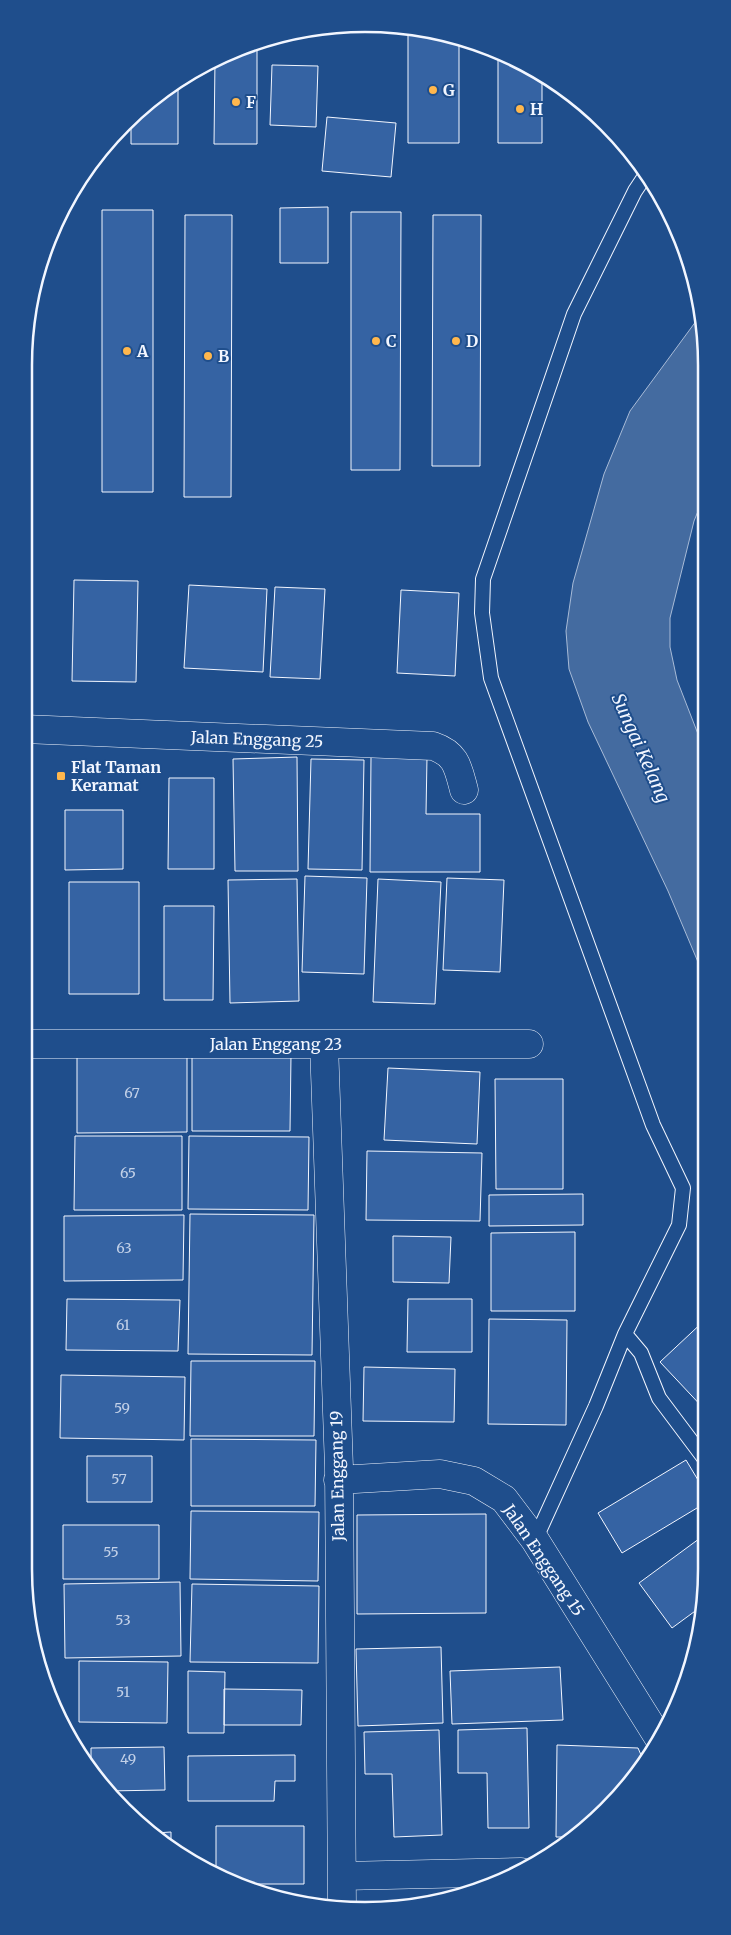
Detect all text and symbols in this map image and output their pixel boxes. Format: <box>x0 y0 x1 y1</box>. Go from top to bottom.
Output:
place label: G <box>443 80 455 100</box>
marker: G <box>427 84 439 96</box>
place label: F <box>246 92 256 112</box>
marker: F <box>230 96 242 108</box>
place label: H <box>530 99 543 119</box>
marker: H <box>514 103 526 115</box>
place label: C <box>386 331 397 351</box>
place label: D <box>466 331 478 351</box>
marker: C <box>370 335 382 347</box>
marker: D <box>450 335 462 347</box>
place label: A <box>136 341 149 361</box>
marker: A <box>121 345 133 357</box>
place label: B <box>218 346 229 366</box>
marker: B <box>202 350 214 362</box>
water label: Sungai Kelang <box>607 690 675 806</box>
street label: Jalan Enggang 25 <box>189 727 324 751</box>
place label: Flat Taman Keramat <box>71 757 161 795</box>
marker: Flat Taman Keramat <box>55 770 67 782</box>
street label: Jalan Enggang 23 <box>209 1034 342 1054</box>
house number: 67 <box>124 1084 140 1102</box>
house number: 65 <box>120 1164 136 1182</box>
house number: 63 <box>116 1239 132 1257</box>
house number: 61 <box>116 1316 130 1334</box>
house number: 59 <box>114 1399 130 1417</box>
street label: Jalan Enggang 19 <box>326 1411 348 1542</box>
house number: 57 <box>111 1470 127 1488</box>
street label: Jalan Enggang 15 <box>499 1499 589 1620</box>
house number: 55 <box>103 1543 119 1561</box>
house number: 53 <box>115 1611 131 1629</box>
house number: 51 <box>116 1683 130 1701</box>
house number: 49 <box>120 1750 136 1768</box>

